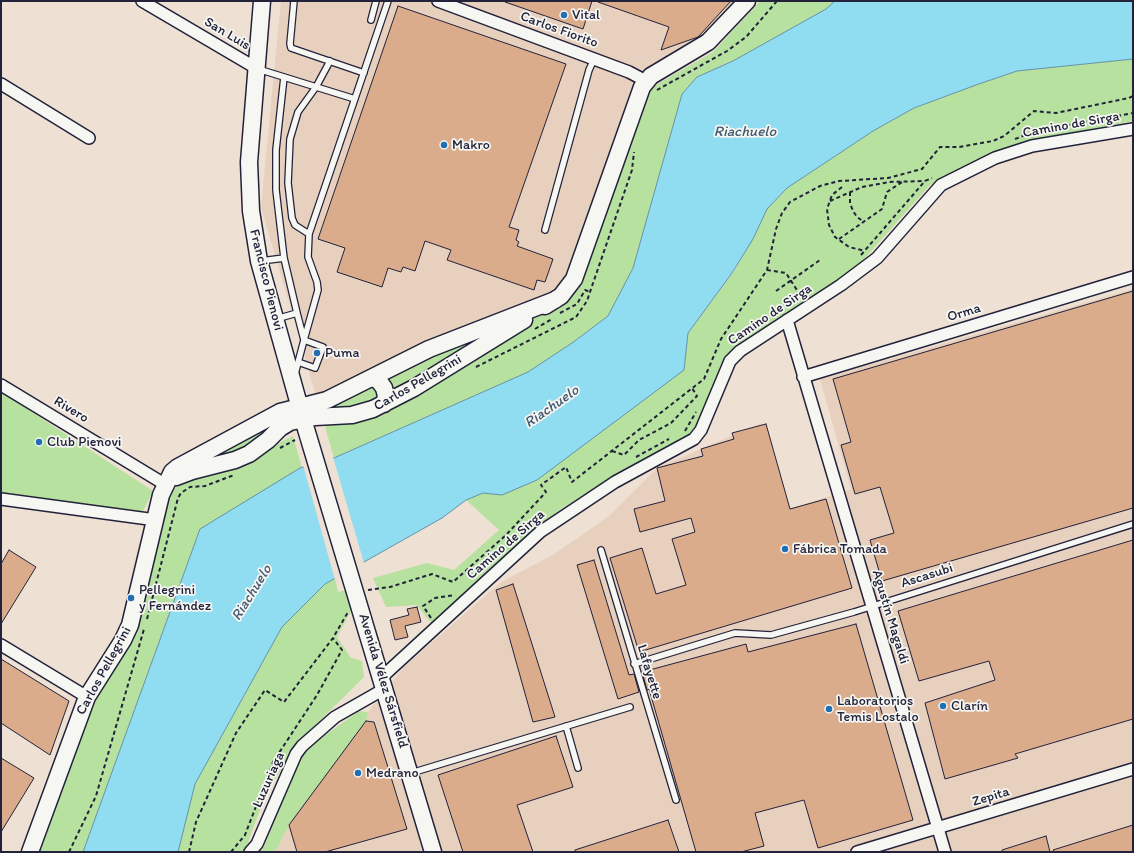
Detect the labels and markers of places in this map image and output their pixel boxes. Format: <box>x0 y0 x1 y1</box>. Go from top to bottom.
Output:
place label: Vital <box>572 7 600 23</box>
marker: Vital <box>559 10 569 20</box>
place label: Makro <box>452 137 490 153</box>
marker: Makro <box>439 140 449 150</box>
place label: Puma <box>325 345 359 361</box>
marker: Puma <box>312 348 322 358</box>
place label: Club Pienovi <box>47 434 121 450</box>
marker: Club Pienovi <box>34 437 44 447</box>
place label: Fábrica Tomada <box>793 541 887 557</box>
marker: Fábrica Tomada <box>780 544 790 554</box>
place label: Pellegrini y Fernández <box>139 582 211 614</box>
marker: Pellegrini y Fernández <box>126 593 136 603</box>
place label: Laboratorios Temis Lostalo <box>837 693 919 726</box>
place label: Clarín <box>951 698 988 714</box>
marker: Clarín <box>938 701 948 711</box>
marker: Laboratorios Temis Lostalo <box>824 704 834 714</box>
place label: Medrano <box>366 765 419 781</box>
marker: Medrano <box>353 768 363 778</box>

